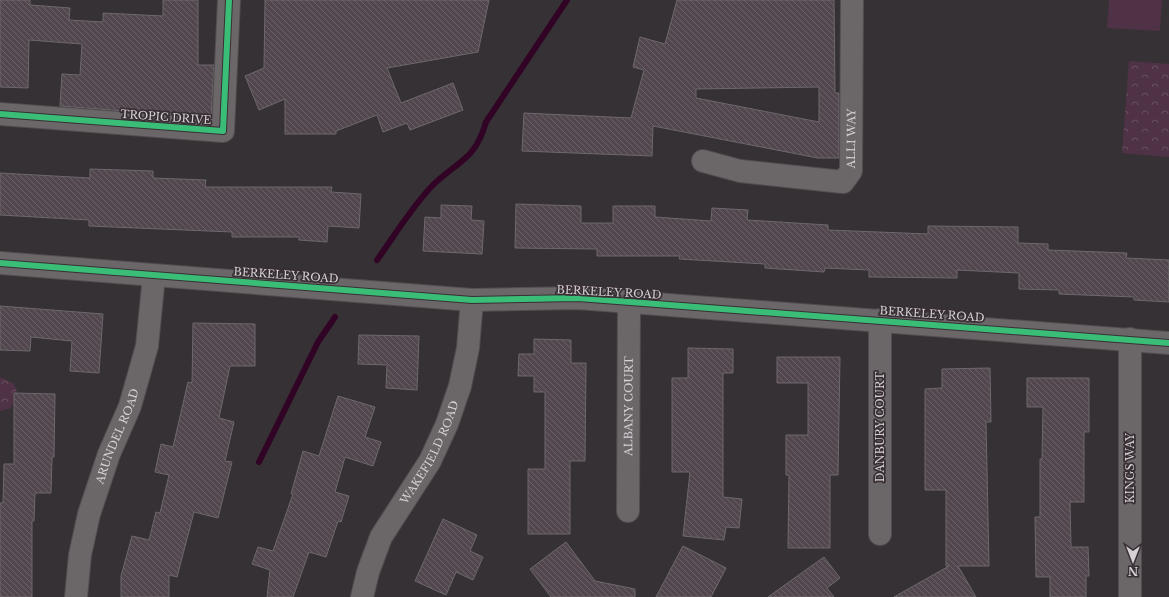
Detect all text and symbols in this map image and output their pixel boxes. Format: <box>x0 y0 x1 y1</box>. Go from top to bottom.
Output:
street label: TROPIC DRIVE <box>120 107 212 127</box>
street label: ALLI WAY <box>844 108 858 169</box>
street label: BERKELEY ROAD <box>233 264 339 286</box>
street label: BERKELEY ROAD <box>556 282 662 302</box>
street label: BERKELEY ROAD <box>879 303 985 325</box>
street label: ALBANY COURT <box>621 356 636 457</box>
street label: DANBURY COURT <box>873 372 887 482</box>
street label: ARUNDEL ROAD <box>92 387 142 487</box>
street label: WAKEFIELD ROAD <box>397 399 462 508</box>
street label: KINGS WAY <box>1123 432 1137 503</box>
north arrow <box>1113 541 1153 581</box>
text: N <box>1127 564 1138 578</box>

